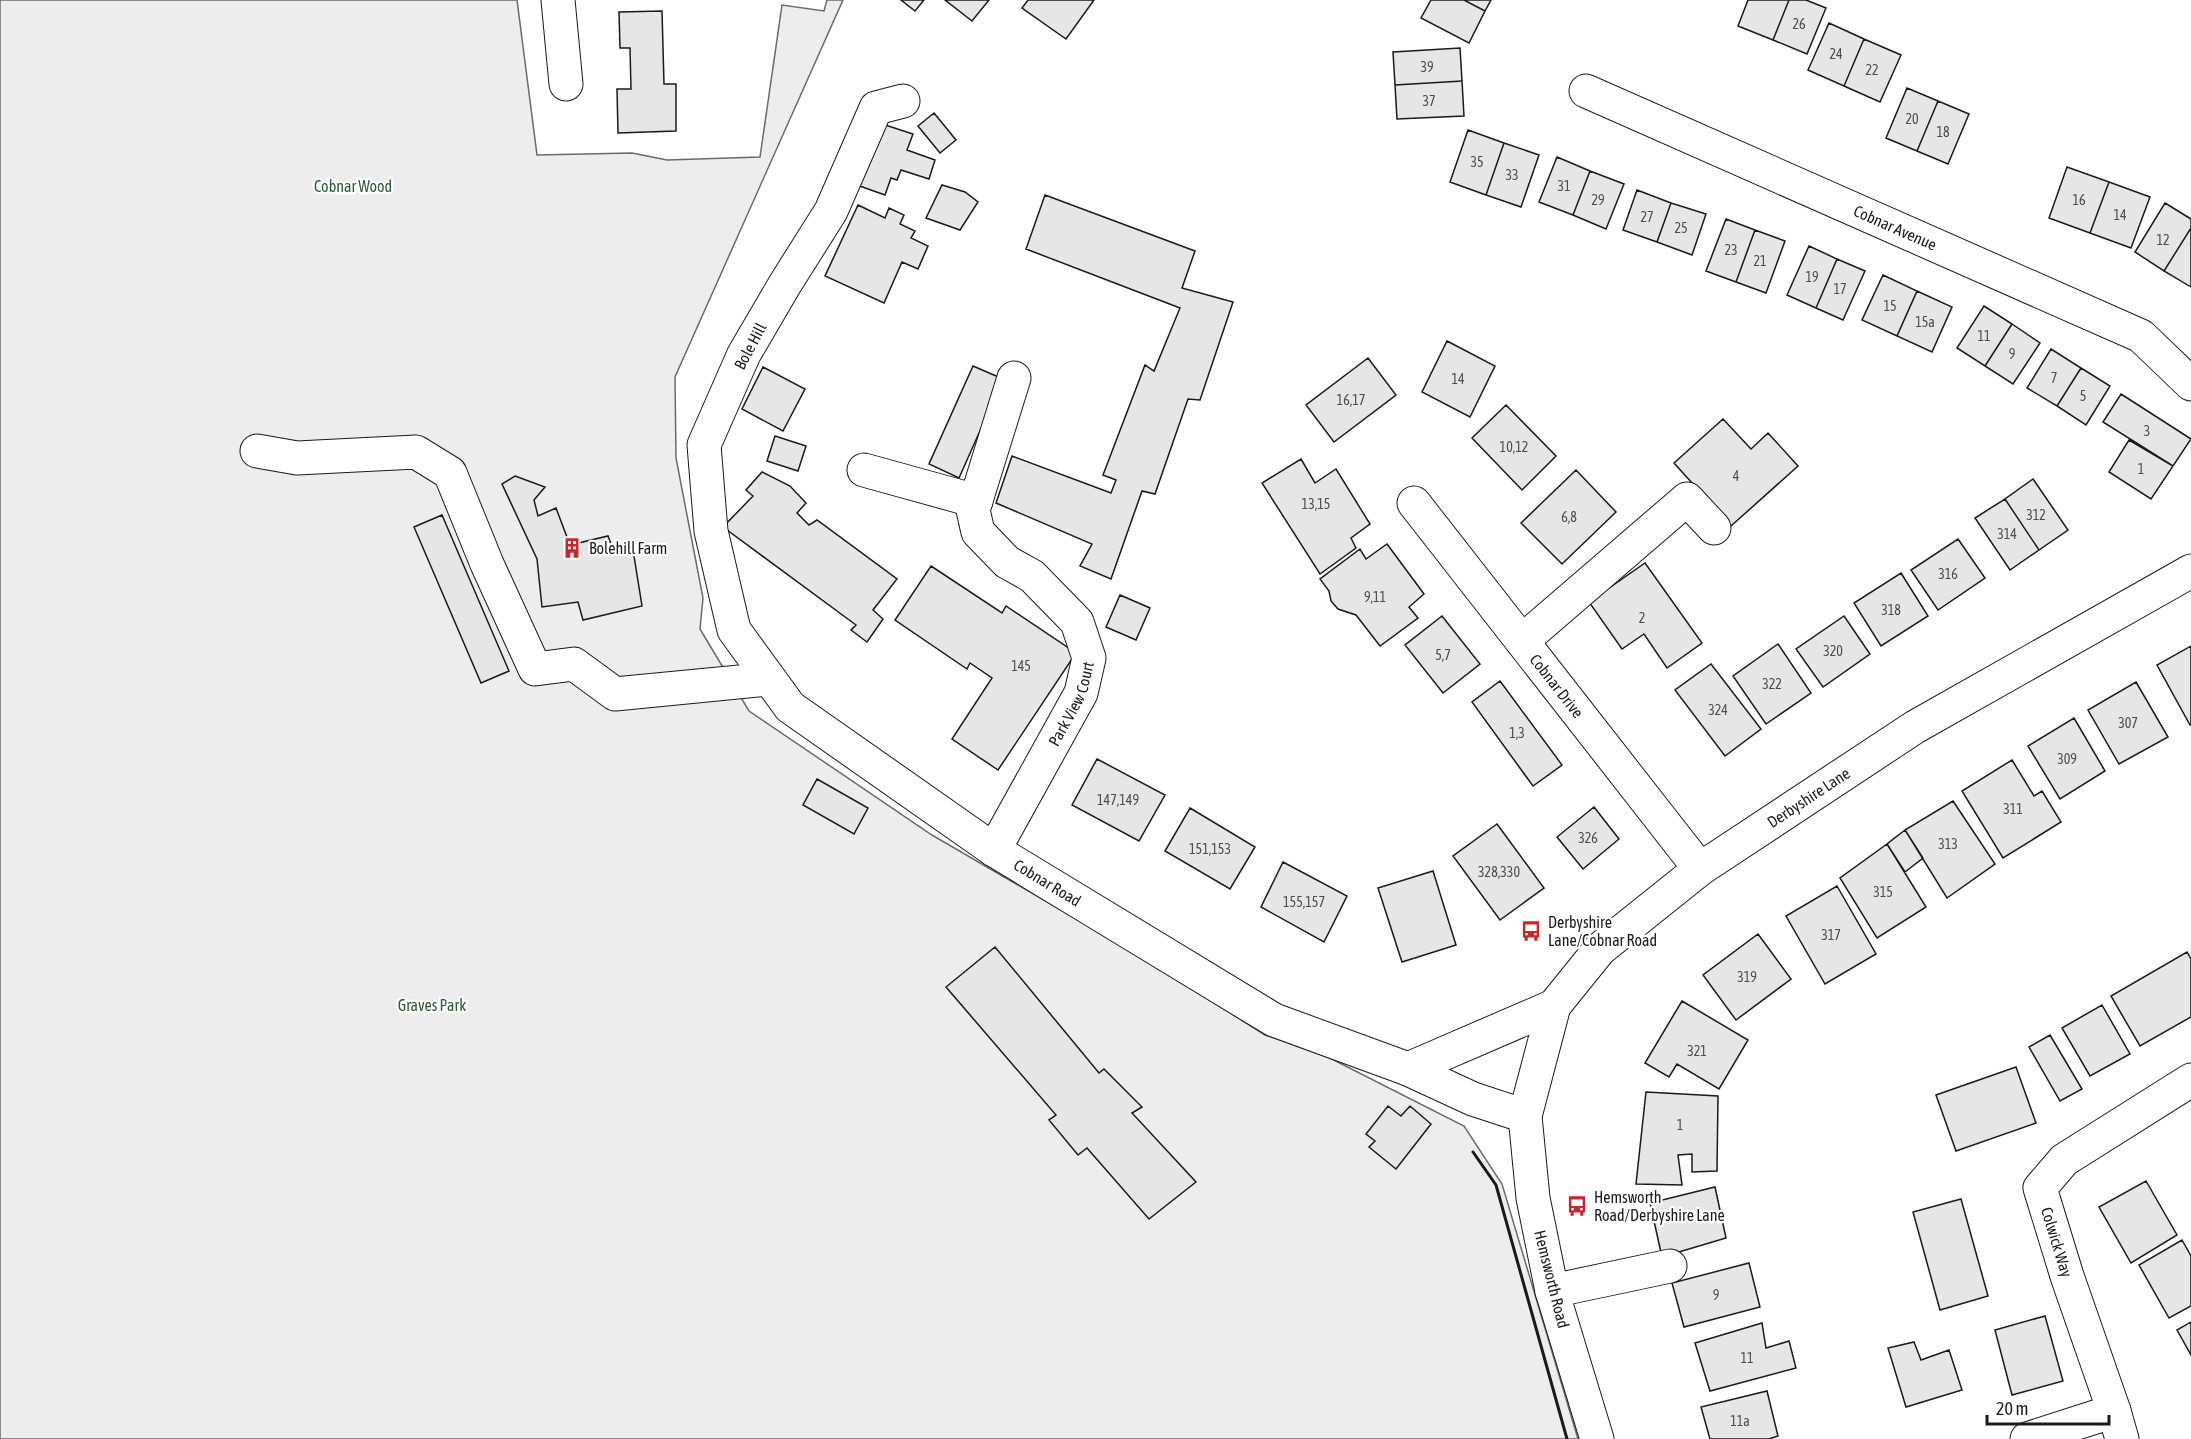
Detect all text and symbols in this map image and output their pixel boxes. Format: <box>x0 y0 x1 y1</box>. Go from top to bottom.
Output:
house number: 26 <box>1792 16 1806 32</box>
house number: 24 <box>1829 46 1843 62</box>
house number: 39 <box>1420 59 1434 75</box>
house number: 22 <box>1865 62 1879 78</box>
house number: 37 <box>1422 93 1436 109</box>
house number: 20 <box>1905 111 1919 127</box>
house number: 18 <box>1936 124 1950 140</box>
house number: 35 <box>1470 154 1484 170</box>
house number: 33 <box>1505 167 1519 183</box>
park label: Cobnar Wood <box>314 177 392 195</box>
house number: 31 <box>1557 178 1571 194</box>
house number: 29 <box>1591 192 1605 208</box>
house number: 16 <box>2072 192 2086 208</box>
street label: Cobnar Avenue <box>1851 201 1939 254</box>
house number: 14 <box>2113 207 2127 223</box>
house number: 27 <box>1640 209 1654 225</box>
house number: 25 <box>1674 220 1688 236</box>
house number: 12 <box>2156 232 2170 248</box>
house number: 23 <box>1724 242 1738 258</box>
house number: 21 <box>1753 253 1767 269</box>
house number: 19 <box>1805 269 1819 285</box>
house number: 17 <box>1833 281 1847 297</box>
house number: 15 <box>1883 298 1897 314</box>
house number: 15a <box>1915 314 1935 330</box>
street label: Bole Hill <box>730 319 770 372</box>
house number: 11 <box>1977 328 1991 344</box>
house number: 9 <box>2009 346 2015 362</box>
house number: 7 <box>2051 370 2057 386</box>
house number: 14 <box>1451 371 1465 387</box>
house number: 5 <box>2080 388 2086 404</box>
house number: 16,17 <box>1337 392 1365 408</box>
house number: 3 <box>2144 423 2150 439</box>
house number: 10,12 <box>1500 439 1528 455</box>
house number: 1 <box>2138 461 2144 477</box>
house number: 4 <box>1733 468 1740 484</box>
house number: 13,15 <box>1302 496 1330 512</box>
house number: 312 <box>2026 507 2046 523</box>
house number: 6,8 <box>1561 509 1577 525</box>
house number: 314 <box>1997 526 2017 542</box>
building icon: Bolehill Farm <box>560 536 584 560</box>
place label: Bolehill Farm <box>589 539 667 557</box>
house number: 316 <box>1938 566 1958 582</box>
house number: 9,11 <box>1364 589 1386 605</box>
house number: 318 <box>1881 602 1901 618</box>
house number: 2 <box>1639 610 1645 626</box>
house number: 320 <box>1823 643 1843 659</box>
house number: 5,7 <box>1435 647 1451 663</box>
street label: Cobnar Drive <box>1526 650 1587 721</box>
house number: 145 <box>1011 658 1031 674</box>
street label: Park View Court <box>1045 659 1097 749</box>
house number: 322 <box>1762 676 1782 692</box>
house number: 324 <box>1708 702 1728 718</box>
house number: 307 <box>2118 715 2138 731</box>
house number: 1,3 <box>1509 725 1525 741</box>
house number: 309 <box>2057 751 2077 767</box>
street label: Derbyshire Lane <box>1764 764 1853 831</box>
house number: 147,149 <box>1097 792 1139 808</box>
house number: 311 <box>2003 801 2023 817</box>
house number: 326 <box>1578 830 1598 846</box>
house number: 313 <box>1938 836 1958 852</box>
house number: 151,153 <box>1189 841 1231 857</box>
street label: Cobnar Road <box>1011 855 1084 910</box>
house number: 328,330 <box>1478 864 1520 880</box>
house number: 315 <box>1873 884 1893 900</box>
house number: 155,157 <box>1283 894 1325 910</box>
place label: Derbyshire Lane/Cobnar Road <box>1548 913 1657 949</box>
bus stop icon: Derbyshire Lane/Cobnar Road <box>1519 919 1543 943</box>
house number: 317 <box>1821 927 1841 943</box>
house number: 319 <box>1737 969 1757 985</box>
park label: Graves Park <box>398 996 466 1014</box>
house number: 321 <box>1687 1043 1707 1059</box>
house number: 1 <box>1677 1117 1683 1133</box>
place label: Hemsworth Road/Derbyshire Lane <box>1594 1188 1725 1225</box>
bus stop icon: Hemsworth Road/Derbyshire Lane <box>1565 1194 1589 1218</box>
street label: Colwick Way <box>2037 1205 2076 1280</box>
street label: Hemsworth Road <box>1531 1228 1573 1330</box>
house number: 9 <box>1713 1287 1719 1303</box>
house number: 11 <box>1740 1350 1754 1366</box>
scale bar <box>1987 1388 2108 1426</box>
text: 20 m <box>1996 1398 2028 1419</box>
house number: 11a <box>1730 1413 1750 1429</box>

